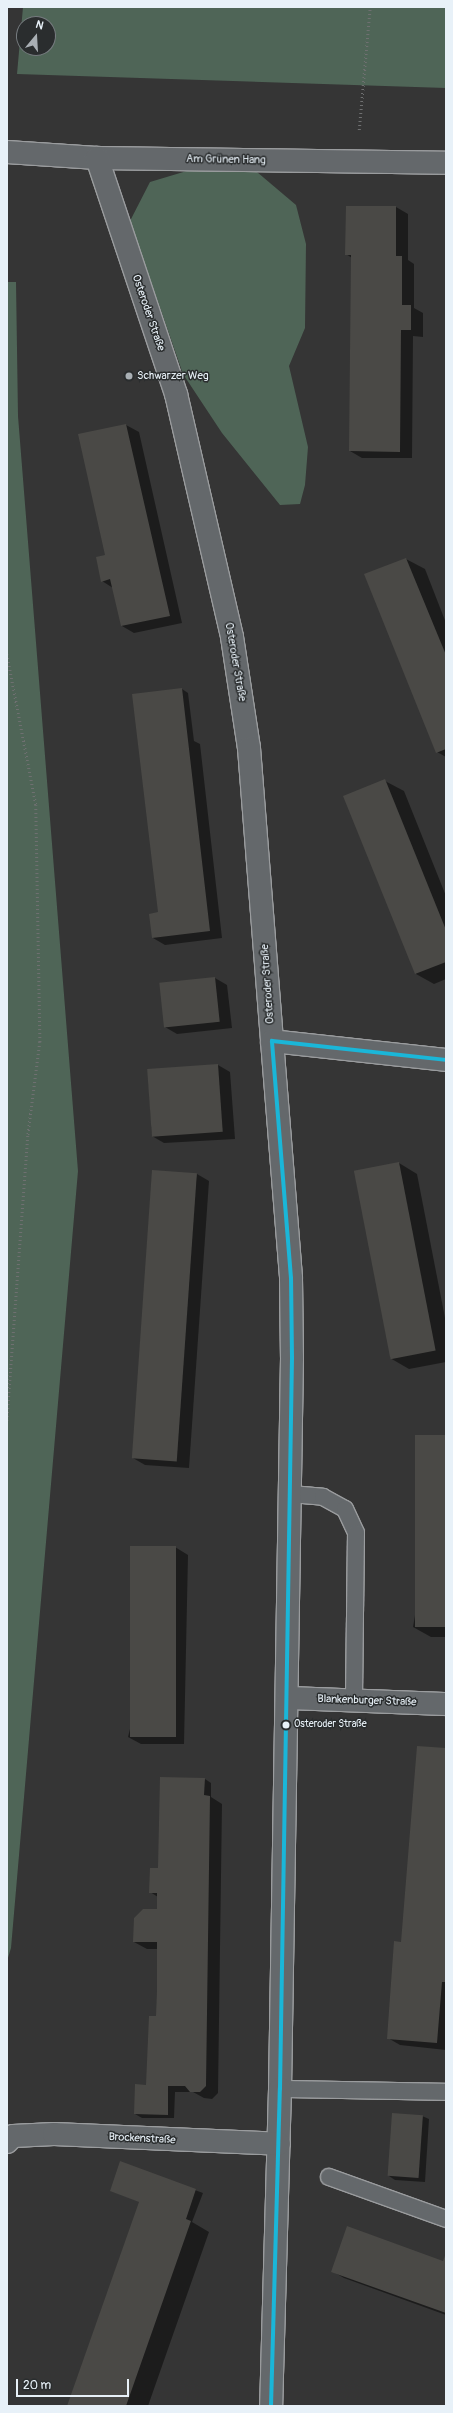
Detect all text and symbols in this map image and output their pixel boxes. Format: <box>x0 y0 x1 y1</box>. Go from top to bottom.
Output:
north arrow <box>16 16 56 56</box>
text: N <box>34 18 45 32</box>
street label: Am Grünen Hang <box>186 153 266 167</box>
street label: Osteroder Straße <box>129 273 167 353</box>
place label: Schwarzer Weg <box>137 369 208 383</box>
marker: Schwarzer Weg <box>124 371 134 381</box>
street label: Osteroder Straße <box>222 621 248 703</box>
street label: Osteroder Straße <box>259 944 277 1024</box>
street label: Blankenburger Straße <box>317 1693 417 1709</box>
place label: Osteroder Straße <box>294 1719 367 1731</box>
marker: Osteroder Straße <box>281 1720 291 1730</box>
street label: Brockenstraße <box>108 2131 176 2147</box>
scale bar <box>18 2371 131 2397</box>
text: 20 m <box>23 2378 51 2393</box>

